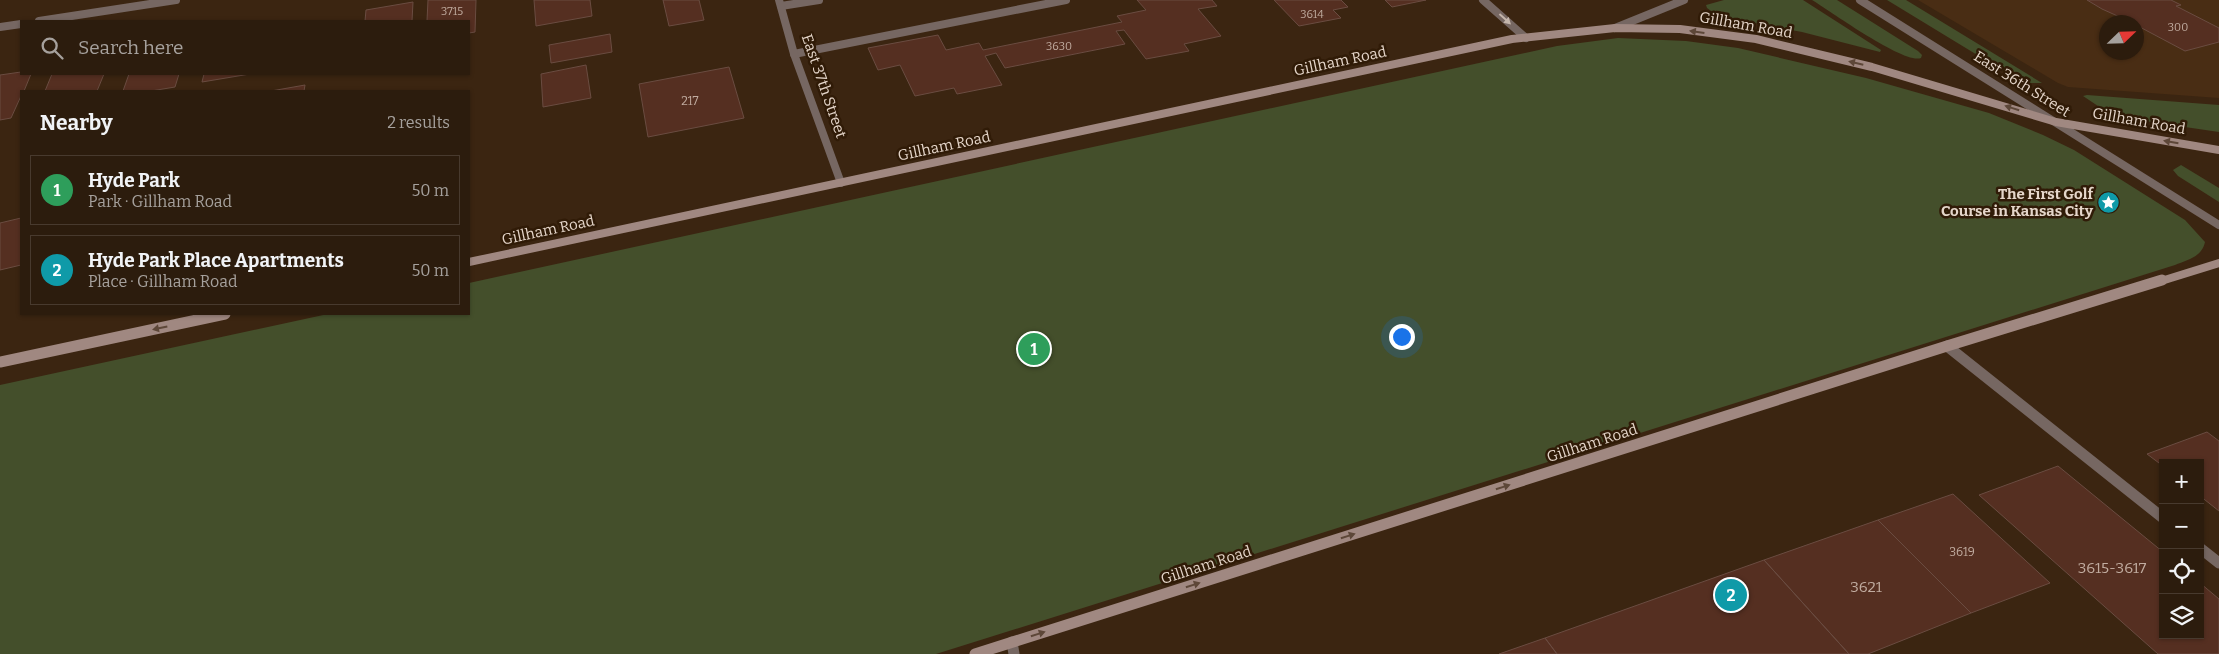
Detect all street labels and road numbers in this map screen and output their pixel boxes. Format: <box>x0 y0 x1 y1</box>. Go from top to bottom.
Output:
street label: Gillham Road <box>1698 8 1794 42</box>
street label: East 37th Street <box>798 32 850 141</box>
street label: Gillham Road <box>1292 42 1388 80</box>
street label: East 36th Street <box>1971 47 2074 121</box>
street label: Gillham Road <box>2091 104 2187 138</box>
street label: Gillham Road <box>896 127 992 165</box>
street label: Gillham Road <box>500 211 596 249</box>
street label: Gillham Road <box>1544 420 1640 466</box>
street label: Gillham Road <box>1158 542 1254 588</box>

